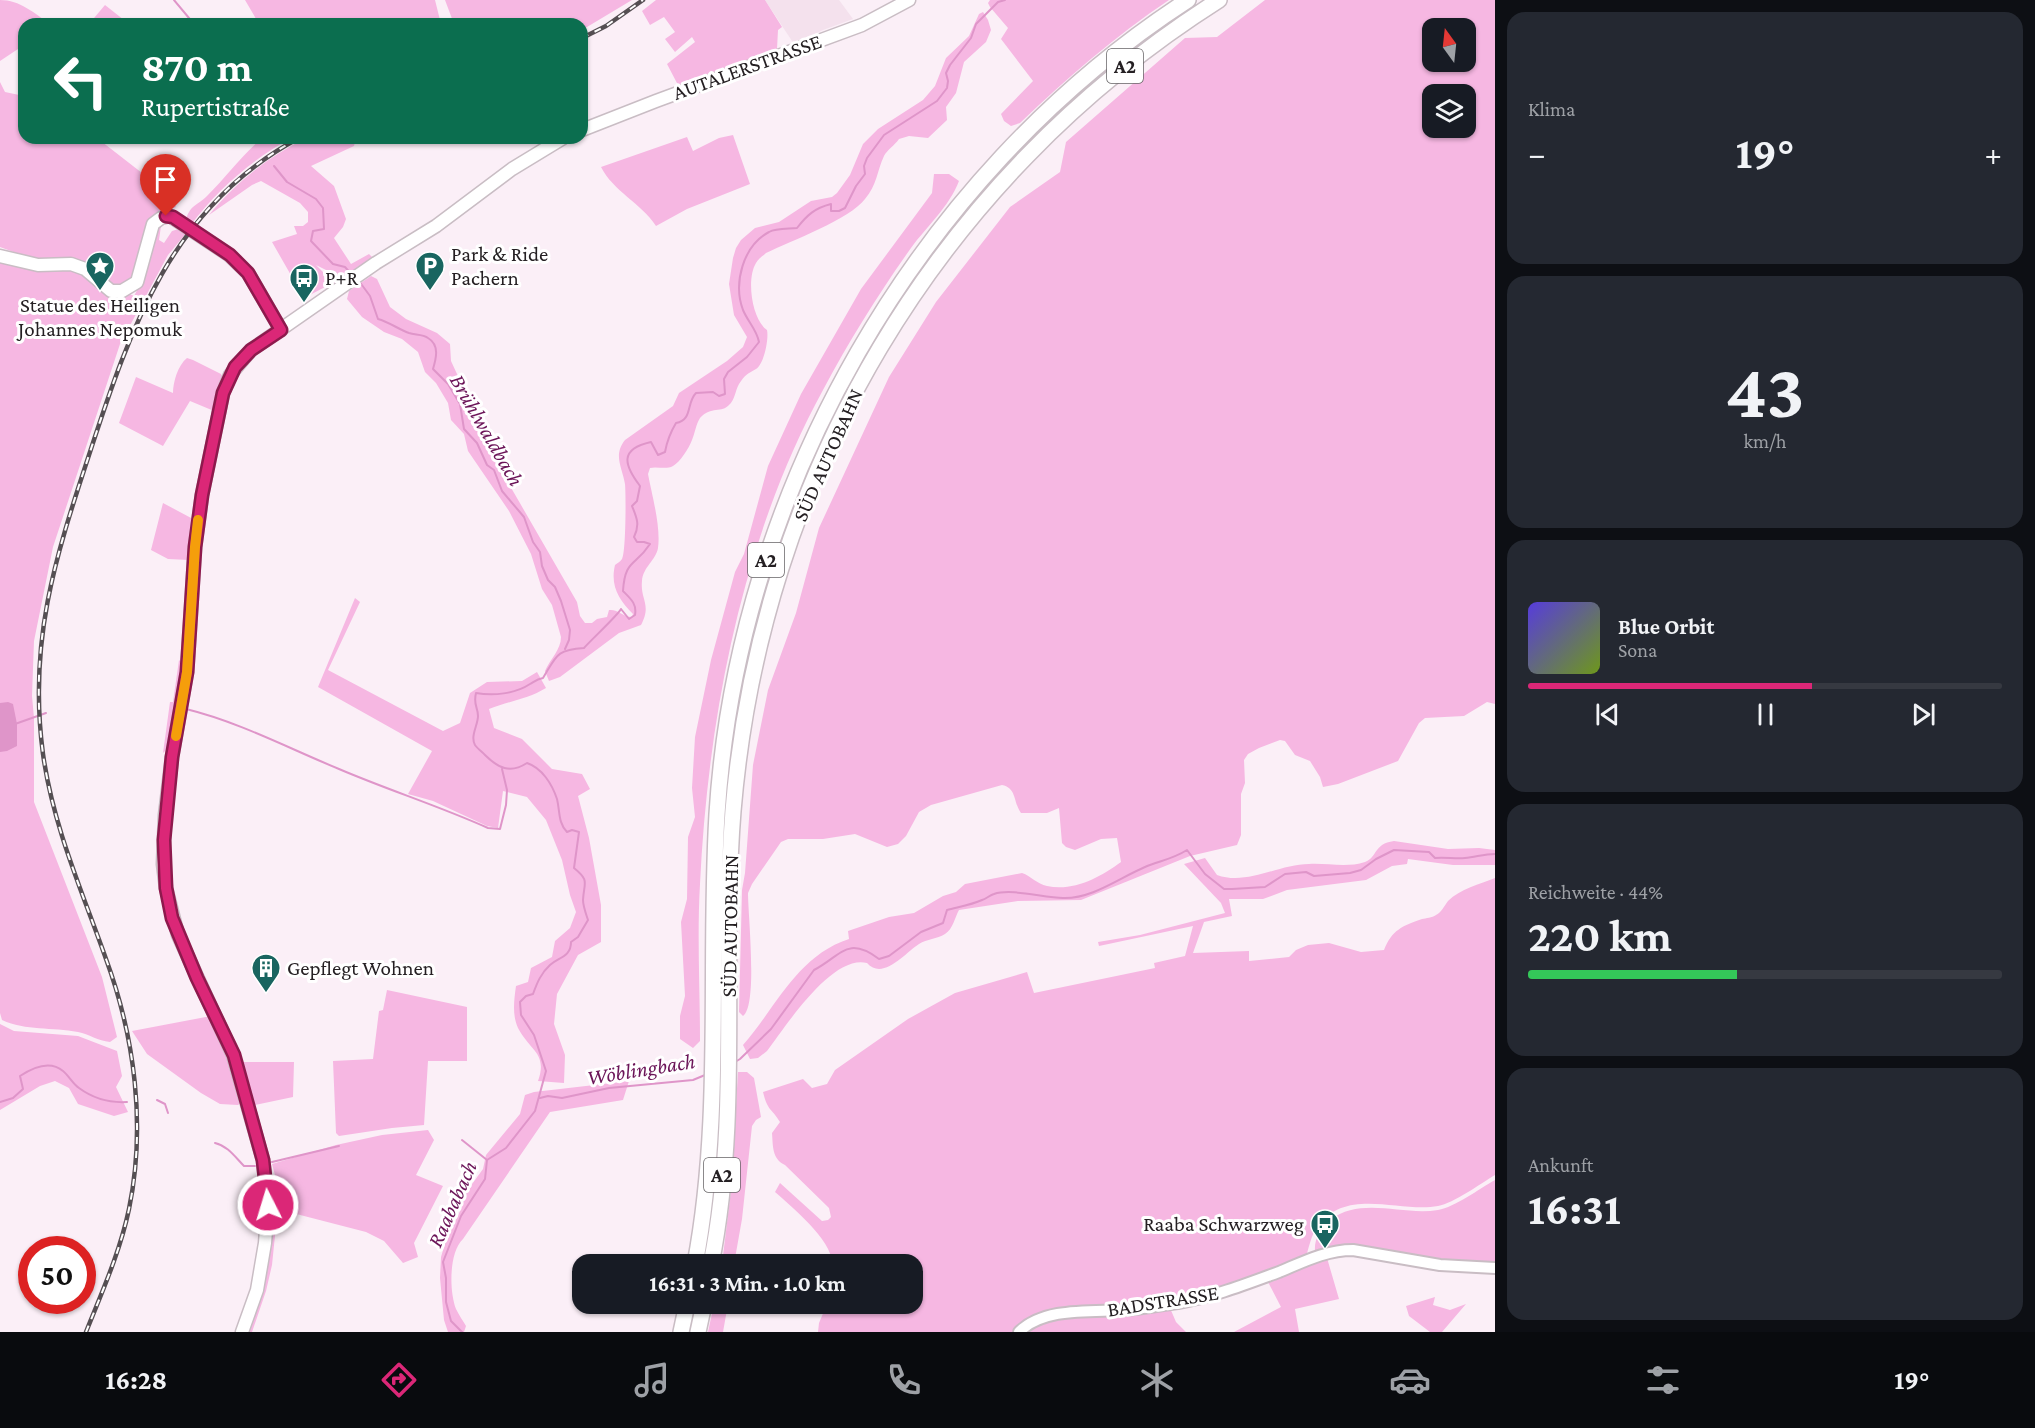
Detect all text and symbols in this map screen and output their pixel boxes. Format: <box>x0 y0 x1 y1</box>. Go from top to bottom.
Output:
north arrow <box>1422 18 1476 72</box>
map controls <box>1422 18 1476 138</box>
street label: AUTALERSTRASSE <box>669 29 825 105</box>
icon: left <box>42 42 120 120</box>
text: 870 m <box>141 43 253 90</box>
road number: A2 <box>1107 49 1143 83</box>
button: layers <box>1422 84 1476 138</box>
text: Rupertistraße <box>141 92 290 122</box>
text: Klima <box>1528 98 1575 120</box>
text: 19° <box>1736 128 1794 178</box>
text: − <box>1528 135 1545 172</box>
text: + <box>1985 135 2002 172</box>
pin <box>140 154 191 216</box>
icon: arrive <box>149 163 182 196</box>
place label: Park & Ride Pachern <box>451 242 548 290</box>
place icon: Statue des Heiligen Johannes Nepomuk <box>84 250 116 292</box>
parking icon: Park & Ride Pachern <box>414 250 446 292</box>
bus stop icon: P+R <box>288 262 320 304</box>
place label: P+R <box>325 266 359 290</box>
place label: Statue des Heiligen Johannes Nepomuk <box>16 293 182 341</box>
text: 43 <box>1725 347 1805 434</box>
water label: Brühlwaldbach <box>445 370 529 490</box>
street label: SÜD AUTOBAHN <box>788 385 868 525</box>
text: km/h <box>1743 430 1787 452</box>
road number: A2 <box>748 543 784 577</box>
text: Blue Orbit <box>1618 614 1714 639</box>
text: Sona <box>1618 639 1657 661</box>
icon: previous <box>1591 698 1624 731</box>
icon: pause <box>1749 698 1782 731</box>
icon: next <box>1907 698 1940 731</box>
street label: SÜD AUTOBAHN <box>717 854 743 998</box>
text: Reichweite · 44% <box>1528 881 1663 903</box>
text: 220 km <box>1528 911 1672 961</box>
building icon: Gepflegt Wohnen <box>250 952 282 994</box>
place label: Gepflegt Wohnen <box>287 956 434 980</box>
water label: Wöblingbach <box>585 1048 697 1090</box>
text: Ankunft <box>1528 1154 1593 1176</box>
water label: Raababach <box>422 1157 482 1251</box>
road number: A2 <box>704 1158 740 1192</box>
position arrow <box>236 1173 300 1237</box>
text: 16:31 <box>1528 1184 1621 1234</box>
bus stop icon: Raaba Schwarzweg <box>1309 1208 1341 1250</box>
place label: Raaba Schwarzweg <box>1143 1212 1304 1236</box>
speed limit sign: 50 <box>18 1236 96 1314</box>
text: 16:31 · 3 Min. · 1.0 km <box>649 1271 846 1296</box>
street label: BADSTRASSE <box>1106 1280 1220 1322</box>
icon: directions <box>378 1359 420 1401</box>
icon: music <box>631 1359 673 1401</box>
icon: phone <box>883 1359 925 1401</box>
icon: climate <box>1136 1359 1178 1401</box>
icon: car <box>1389 1359 1431 1401</box>
icon: filters <box>1642 1359 1684 1401</box>
text: 16:28 <box>105 1365 167 1395</box>
text: 19° <box>1894 1365 1930 1395</box>

